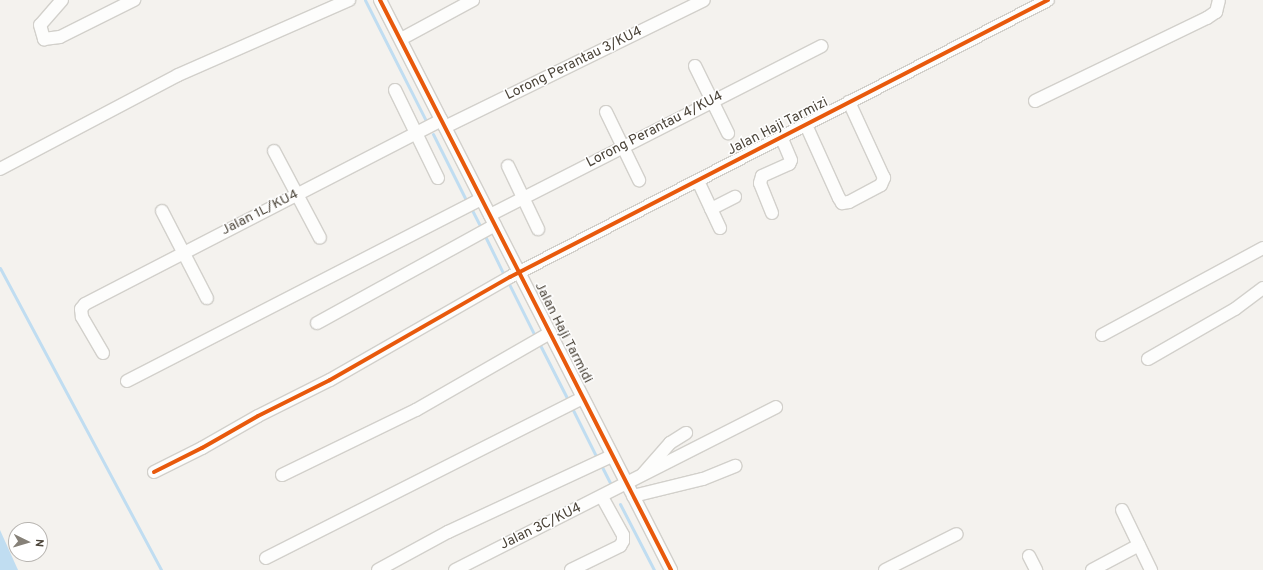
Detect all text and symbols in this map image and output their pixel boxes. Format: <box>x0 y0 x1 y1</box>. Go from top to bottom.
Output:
street label: Lorong Perantau 3/KU4 <box>503 24 645 104</box>
street label: Lorong Perantau 4/KU4 <box>584 88 726 172</box>
street label: Jalan Haji Tarmizi <box>725 94 831 160</box>
street label: Jalan 1L/KU4 <box>219 186 301 240</box>
street label: Jalan Haji Tarmidi <box>530 279 596 387</box>
street label: Jalan 3C/KU4 <box>498 500 584 554</box>
north arrow <box>8 522 48 562</box>
text: N <box>32 538 46 548</box>

